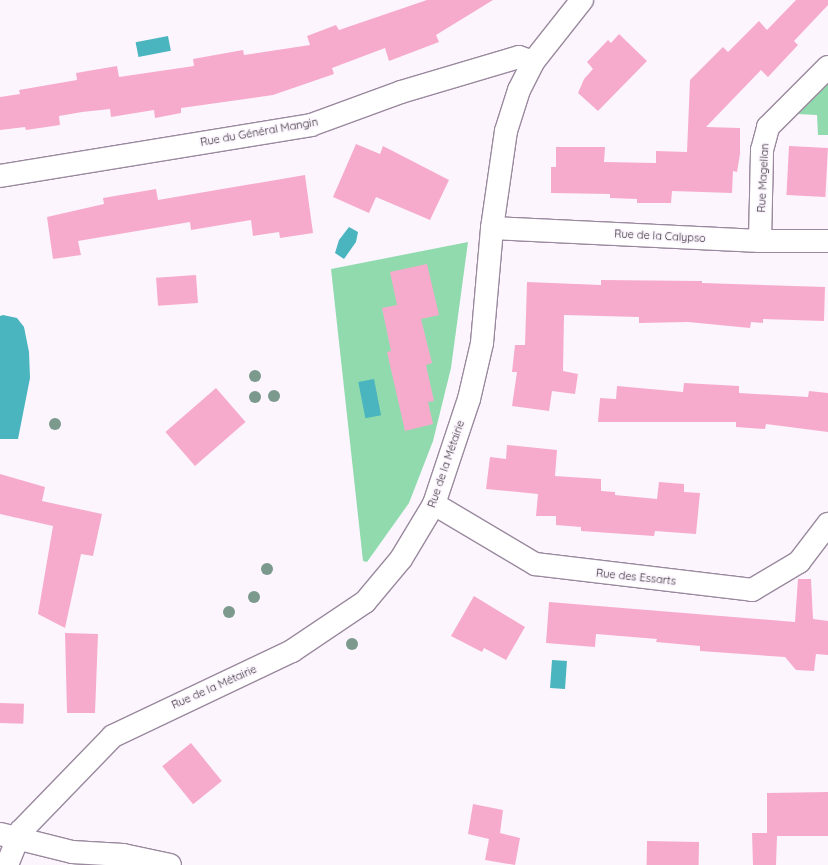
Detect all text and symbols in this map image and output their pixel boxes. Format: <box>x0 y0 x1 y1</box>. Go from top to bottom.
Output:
street label: Rue du Général Mangin <box>199 115 319 149</box>
street label: Rue Magellan <box>755 143 771 213</box>
street label: Rue de la Calypso <box>614 227 706 245</box>
street label: Rue de la Métairie <box>425 419 467 509</box>
street label: Rue des Essarts <box>595 566 677 588</box>
street label: Rue de la Métairie <box>169 662 259 712</box>

